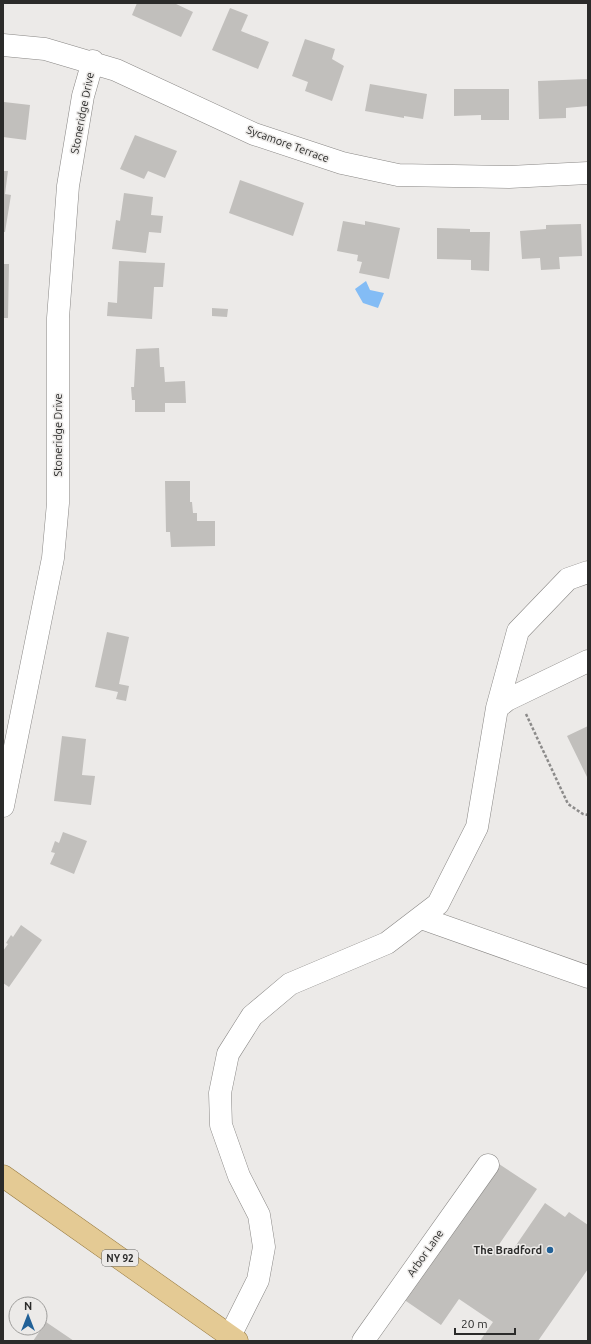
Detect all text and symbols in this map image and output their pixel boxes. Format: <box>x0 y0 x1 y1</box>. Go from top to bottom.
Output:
street label: Stoneridge Drive <box>68 71 96 155</box>
street label: Sycamore Terrace <box>245 123 331 165</box>
street label: Stoneridge Drive <box>52 393 64 477</box>
street label: Arbor Lane <box>404 1227 446 1279</box>
place label: The Bradford <box>474 1244 542 1256</box>
marker: The Bradford <box>545 1245 555 1255</box>
road number: NY 92 <box>102 1250 138 1266</box>
north arrow <box>8 1296 48 1336</box>
text: N <box>24 1300 32 1312</box>
scale bar <box>455 1310 515 1336</box>
text: 20 m <box>461 1317 488 1330</box>

